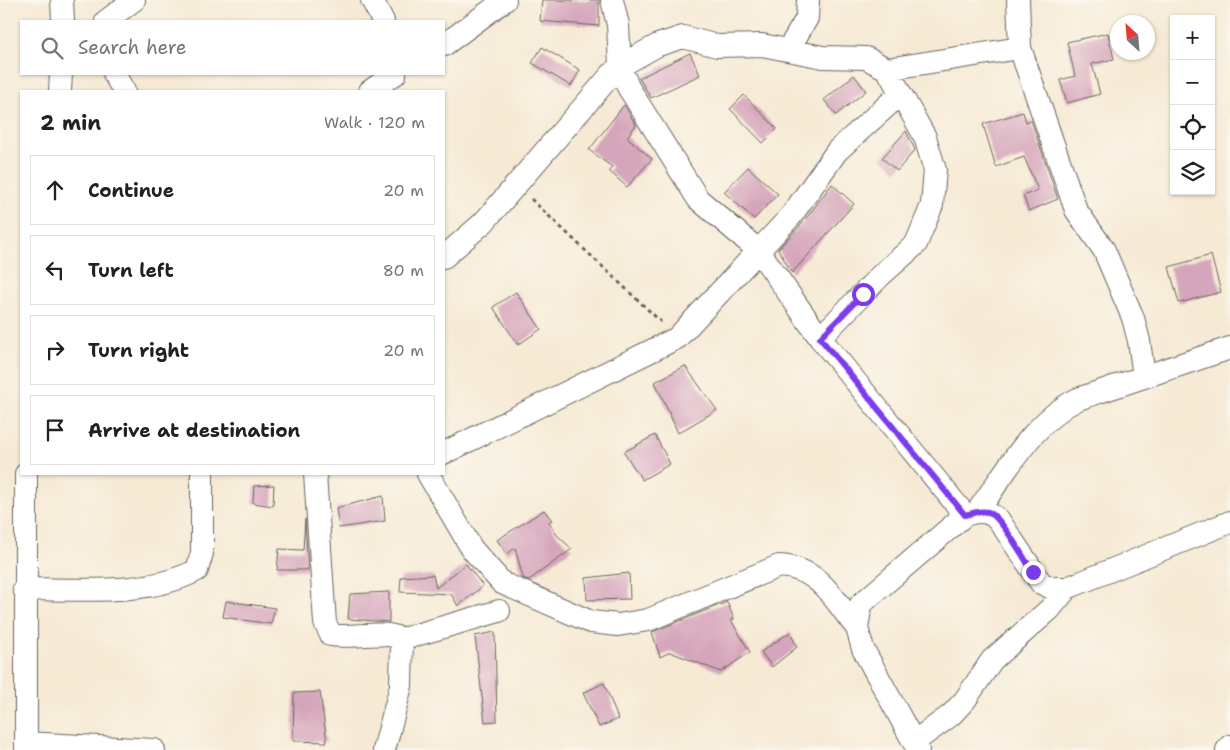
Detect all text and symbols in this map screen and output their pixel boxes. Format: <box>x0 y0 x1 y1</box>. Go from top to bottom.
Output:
north arrow <box>1110 15 1155 60</box>
map controls <box>1170 15 1215 195</box>
button: + <box>1170 15 1215 60</box>
search box <box>20 20 445 75</box>
icon: search <box>38 34 66 62</box>
text: Search here <box>78 35 187 60</box>
button: − <box>1170 60 1215 105</box>
button: locate <box>1170 105 1215 150</box>
text: 2 min <box>40 109 101 137</box>
text: Walk · 120 m <box>324 112 425 133</box>
button: layers <box>1170 150 1215 195</box>
icon: ahead <box>41 176 69 204</box>
text: Continue <box>88 178 174 203</box>
text: 20 m <box>383 180 424 201</box>
icon: left <box>41 256 69 284</box>
text: Turn left <box>88 258 174 283</box>
text: 80 m <box>383 260 424 281</box>
route start <box>852 283 875 306</box>
icon: right <box>41 336 69 364</box>
text: Turn right <box>88 338 189 363</box>
text: 20 m <box>383 340 424 361</box>
icon: arrive <box>41 416 69 444</box>
text: Arrive at destination <box>88 418 300 443</box>
route end <box>1022 561 1045 584</box>

